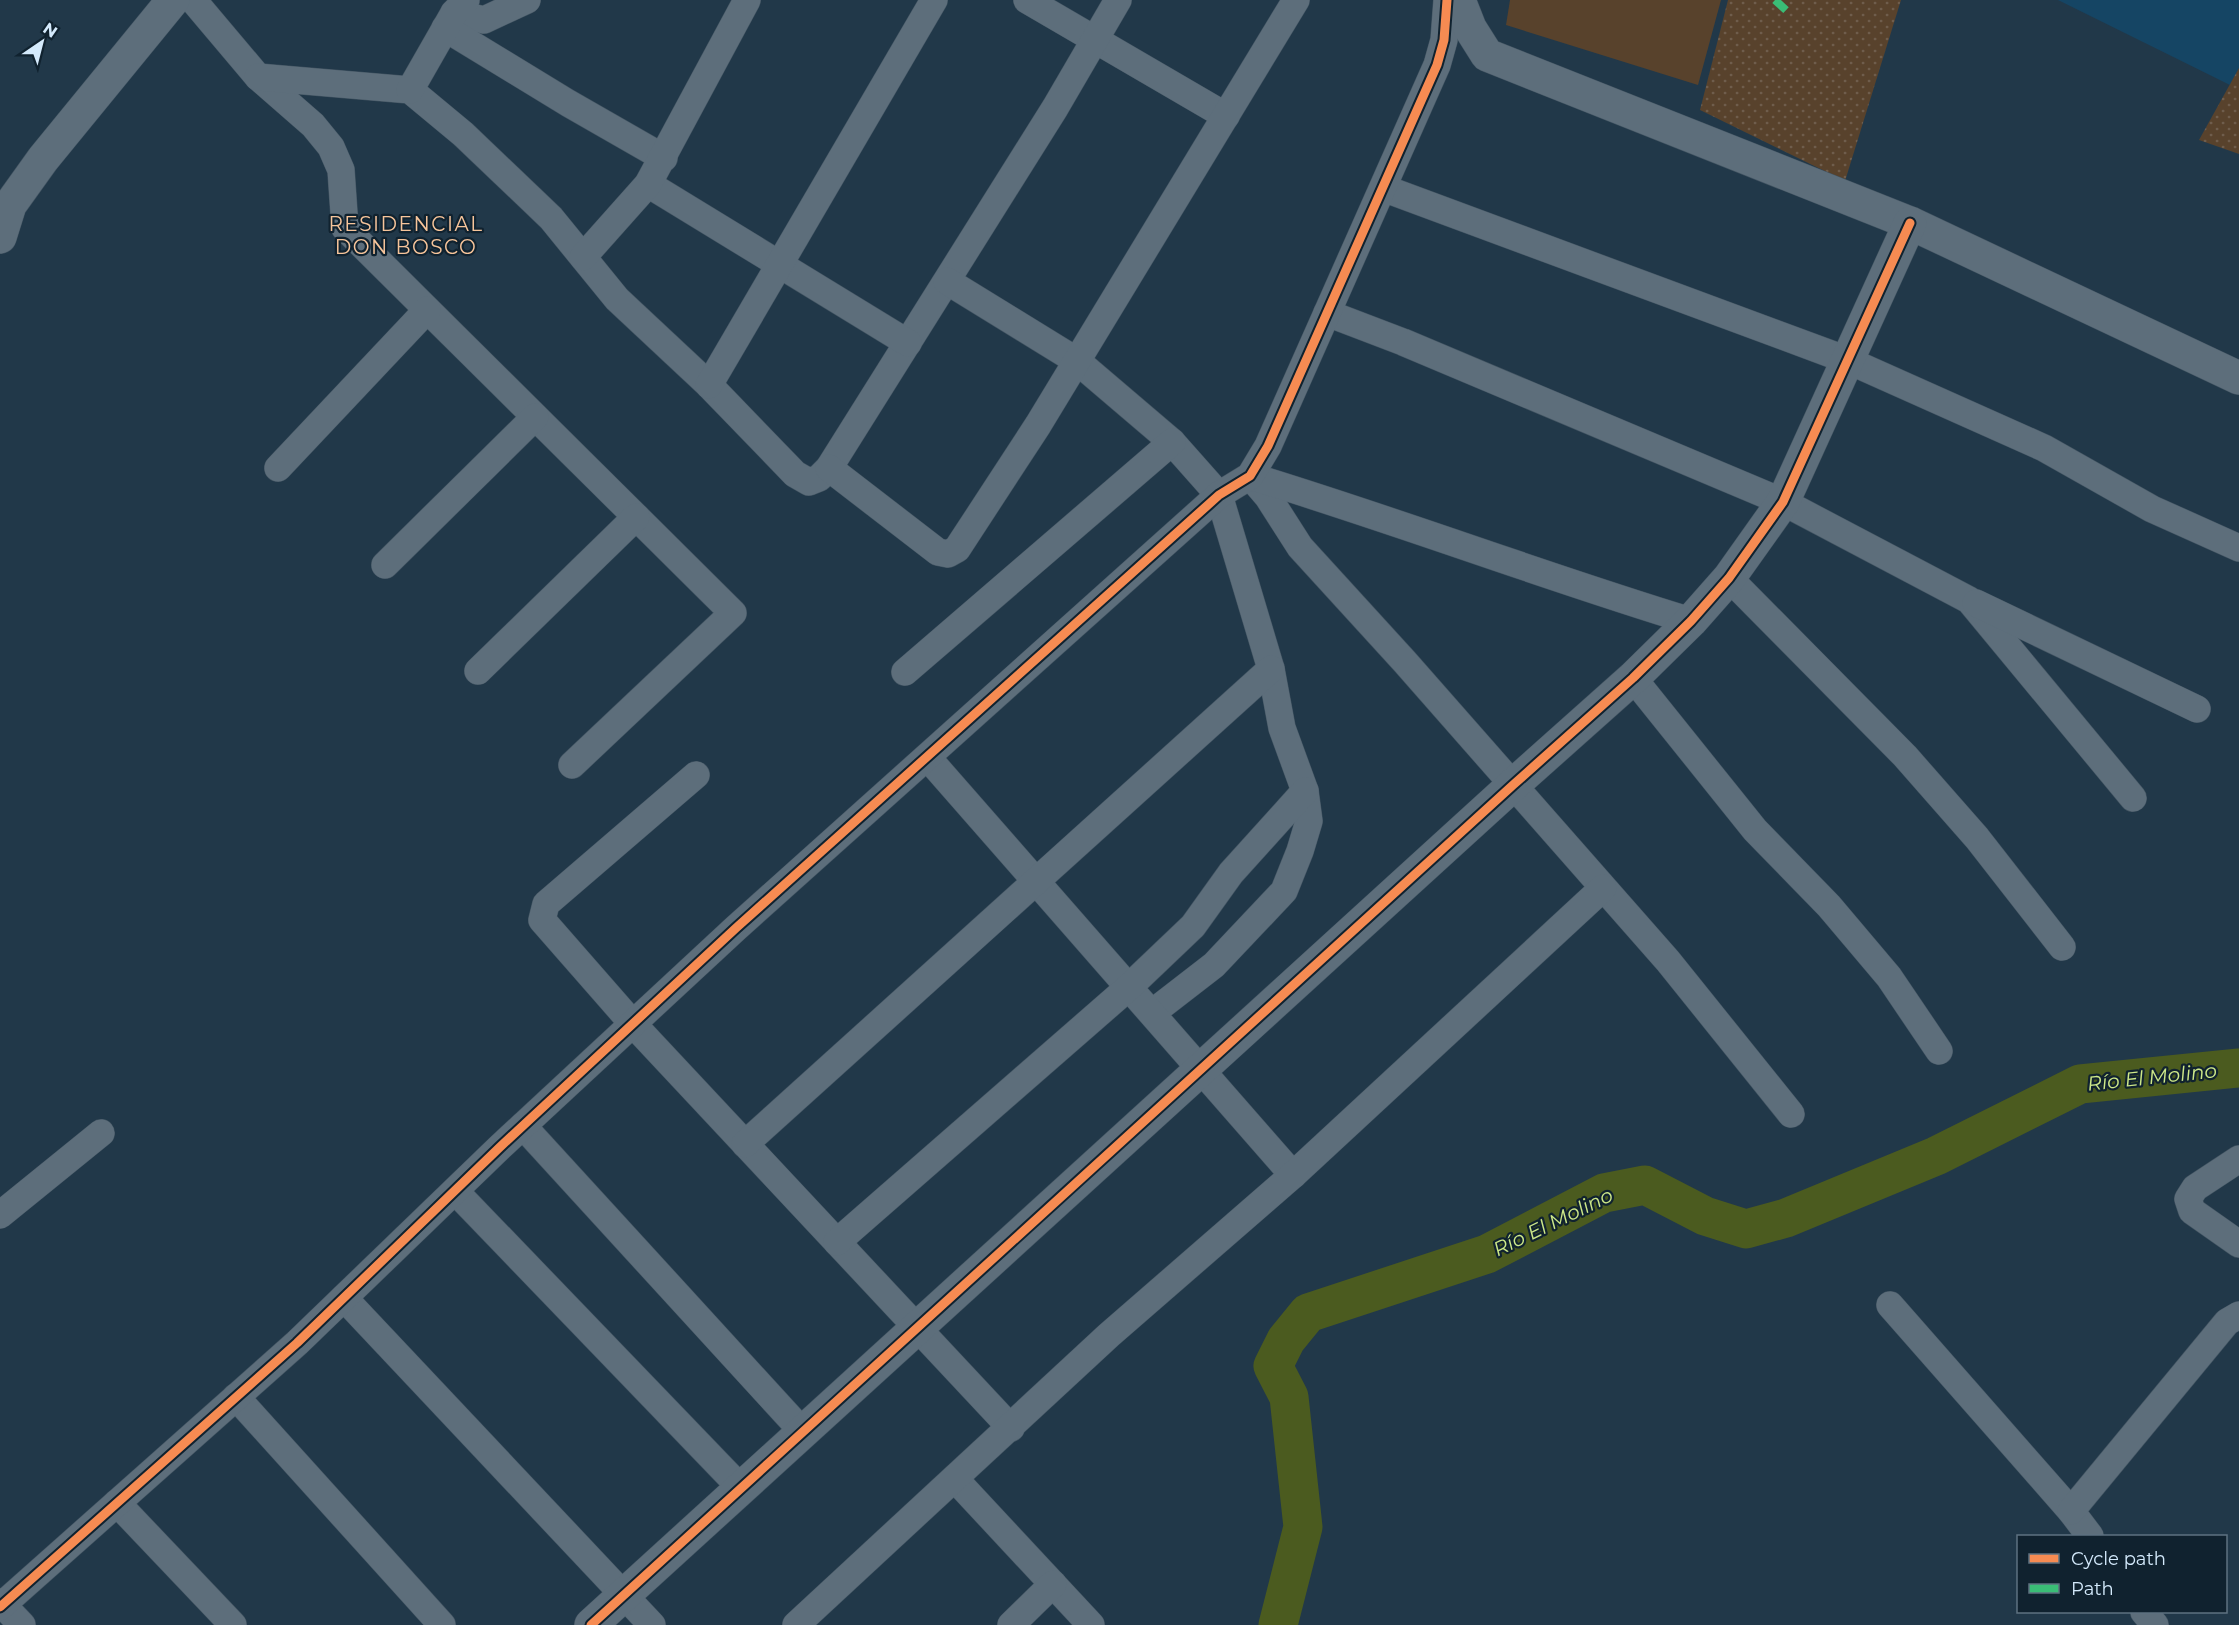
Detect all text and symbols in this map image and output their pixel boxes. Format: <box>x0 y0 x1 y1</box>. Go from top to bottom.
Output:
north arrow <box>12 12 72 72</box>
text: N <box>40 19 61 42</box>
district label: RESIDENCIAL DON BOSCO <box>328 212 484 259</box>
water label: Río El Molino <box>2086 1058 2218 1096</box>
water label: Río El Molino <box>1489 1183 1617 1261</box>
legend <box>2017 1535 2227 1613</box>
text: Cycle path <box>2071 1548 2166 1570</box>
text: Path <box>2071 1578 2114 1600</box>

